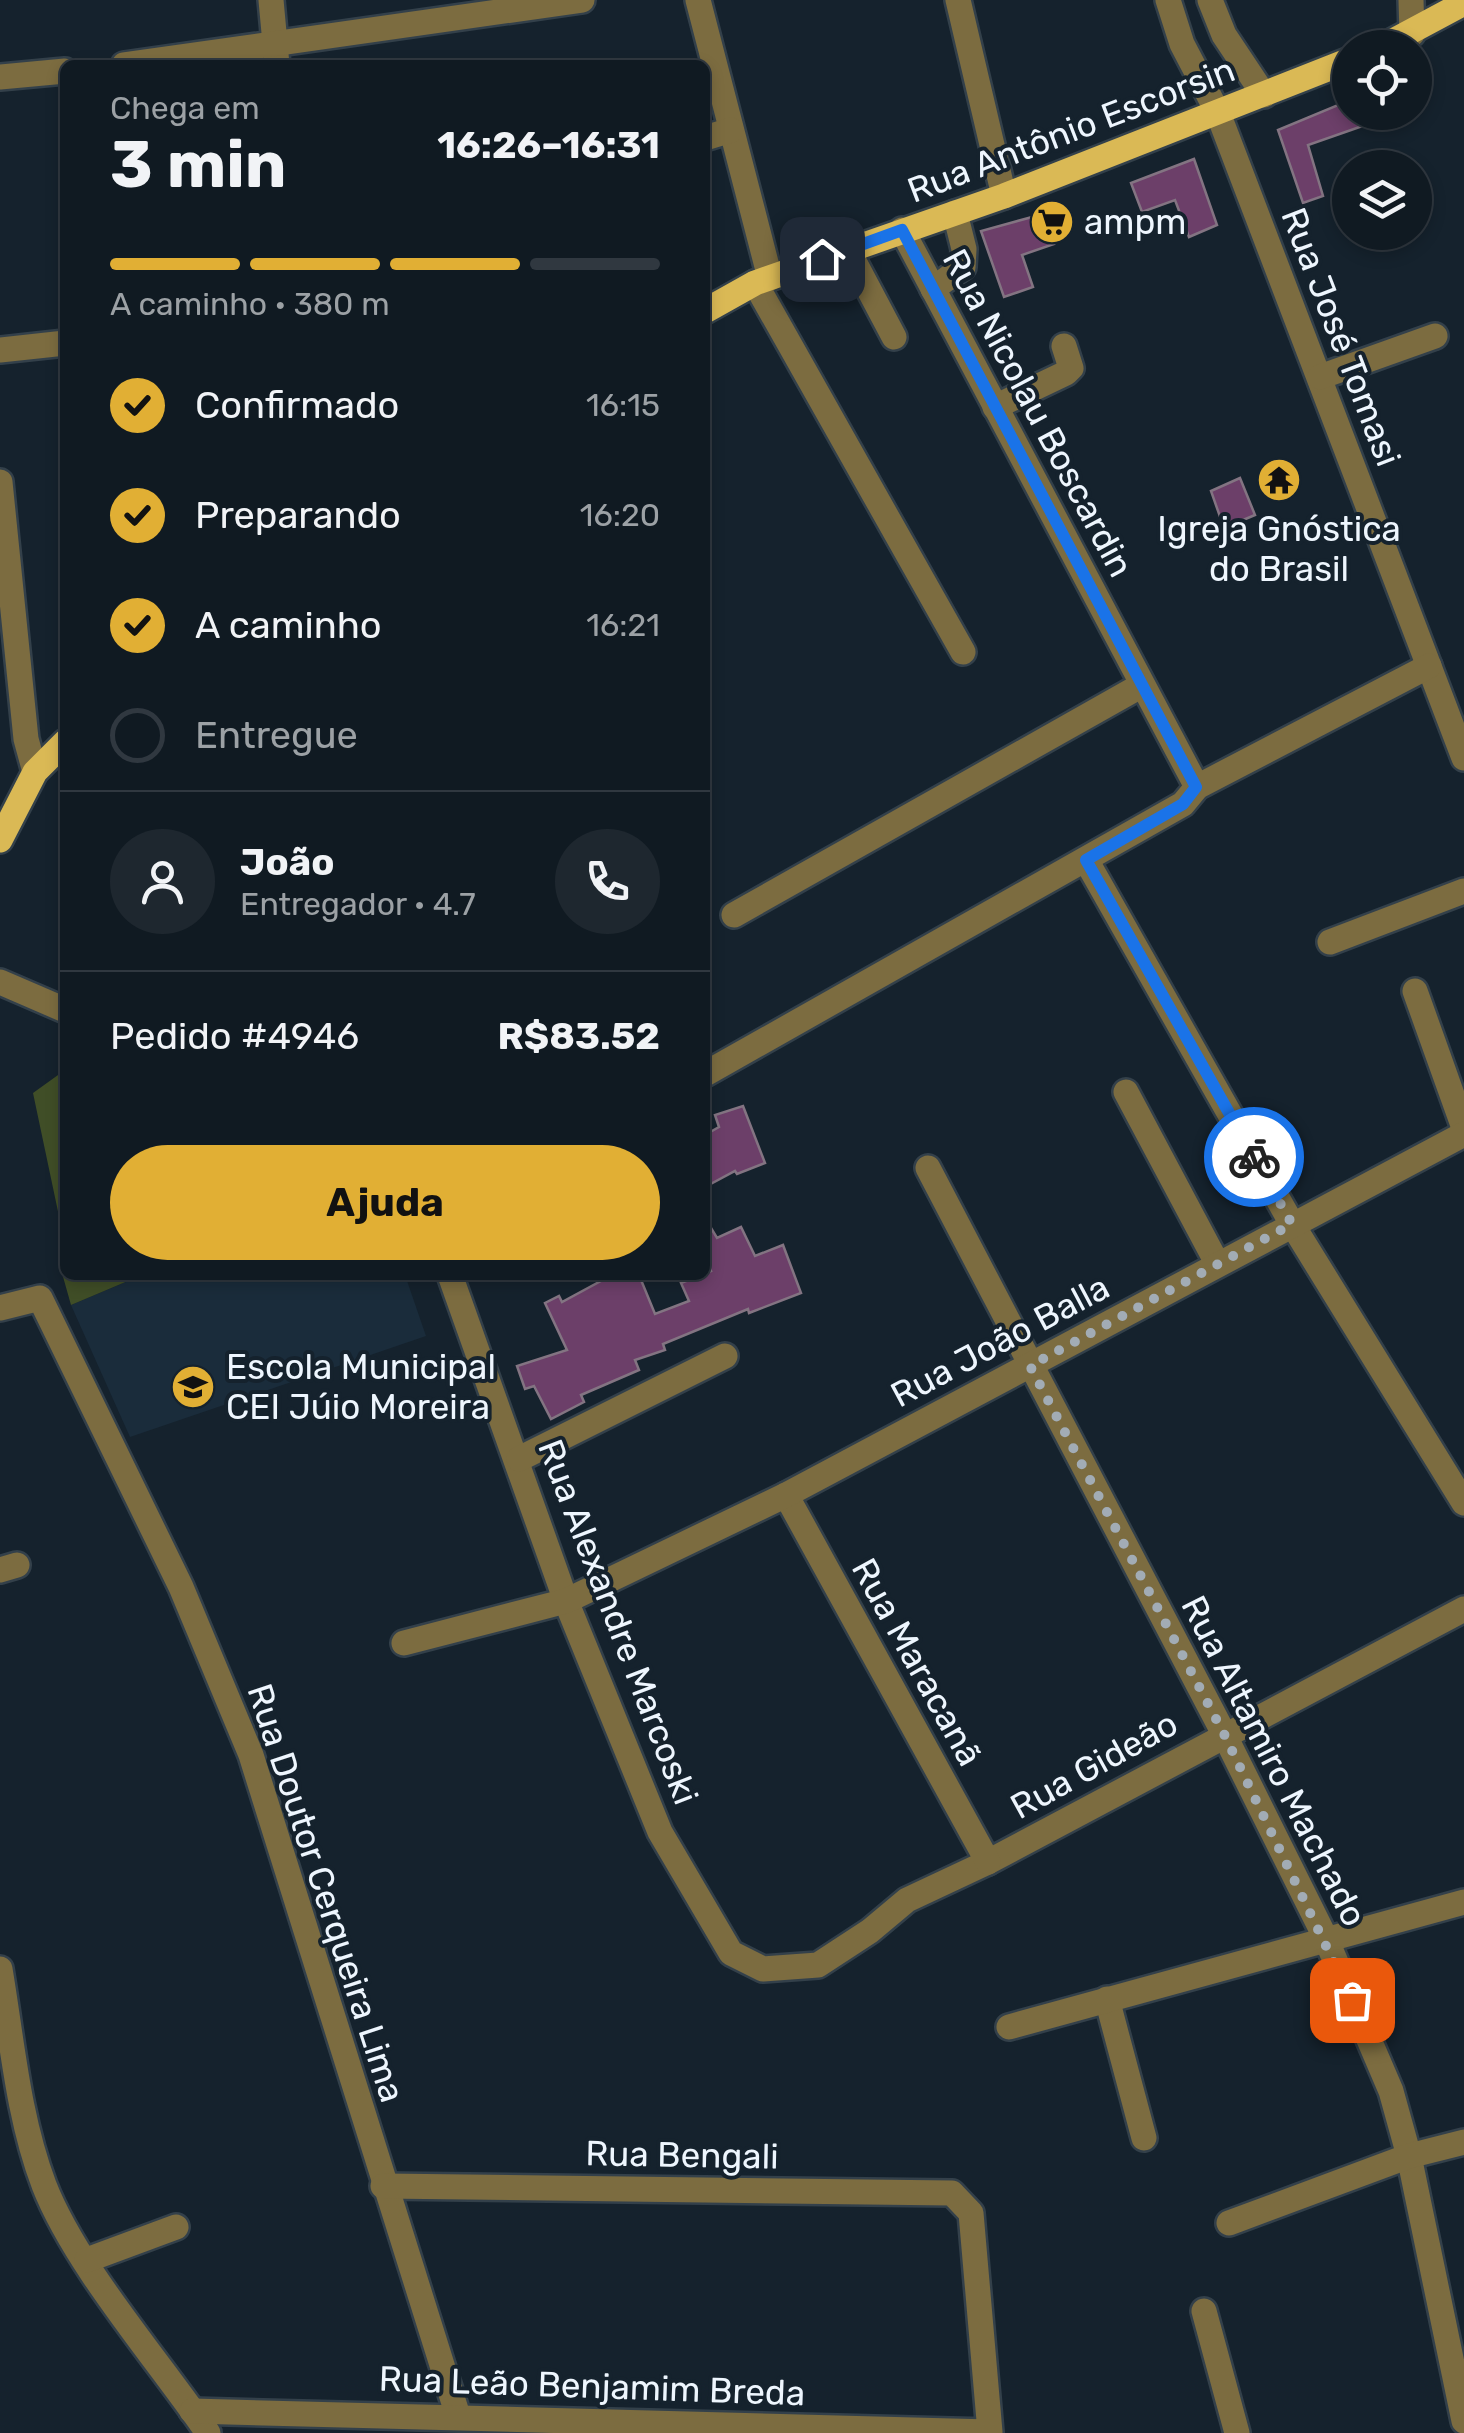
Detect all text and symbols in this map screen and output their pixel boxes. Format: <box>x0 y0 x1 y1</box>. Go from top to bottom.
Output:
map controls <box>1332 30 1432 250</box>
button: locate <box>1332 30 1432 130</box>
street label: Rua Antônio Escorsin <box>902 48 1240 212</box>
text: Chega em <box>110 89 260 127</box>
text: 16:26–16:31 <box>437 122 660 168</box>
text: 3 min <box>110 126 287 203</box>
button: layers <box>1332 150 1432 250</box>
supermarket icon: ampm <box>1029 199 1075 245</box>
place label: ampm <box>1084 201 1186 243</box>
street label: Rua José Tomasi <box>1272 202 1410 472</box>
pin <box>780 217 865 302</box>
icon: home <box>795 232 850 287</box>
street label: Rua Nicolau Boscardin <box>934 242 1142 584</box>
text: A caminho · 380 m <box>110 285 390 323</box>
icon: check <box>110 378 165 433</box>
text: Confirmado <box>195 382 399 428</box>
text: 16:15 <box>586 386 660 424</box>
temple icon: Igreja Gnóstica do Brasil <box>1256 457 1302 503</box>
icon: check <box>110 488 165 543</box>
text: Preparando <box>195 492 401 538</box>
text: 16:20 <box>580 496 660 534</box>
place label: Igreja Gnóstica do Brasil <box>1157 508 1401 590</box>
icon: check <box>110 598 165 653</box>
text: A caminho <box>195 602 382 648</box>
text: 16:21 <box>586 606 660 644</box>
text: Entregue <box>195 712 358 758</box>
button: person <box>110 829 215 934</box>
button: phone <box>555 829 660 934</box>
text: João <box>240 839 334 885</box>
text: Entregador · 4.7 <box>240 885 476 923</box>
text: Pedido #4946 <box>110 1013 359 1059</box>
text: R$83.52 <box>498 1013 660 1059</box>
courier <box>1204 1107 1304 1207</box>
icon: bike <box>1227 1130 1282 1185</box>
button: Ajuda <box>110 1145 660 1260</box>
street label: Rua João Balla <box>884 1266 1116 1416</box>
place label: Escola Municipal CEI Júio Moreira <box>226 1346 496 1428</box>
school or university icon: Escola Municipal CEI Júio Moreira <box>170 1364 216 1410</box>
street label: Rua Alexandre Marcoski <box>529 1434 707 1810</box>
street label: Rua Maracanã <box>843 1551 991 1773</box>
street label: Rua Altamiro Machado <box>1172 1589 1376 1933</box>
street label: Rua Doutor Cerqueira Lima <box>238 1679 414 2107</box>
street label: Rua Gideão <box>1003 1702 1185 1828</box>
pin <box>1310 1958 1395 2043</box>
icon: bag <box>1325 1973 1380 2028</box>
street label: Rua Bengali <box>585 2132 779 2178</box>
street label: Rua Leão Benjamim Breda <box>378 2358 806 2414</box>

